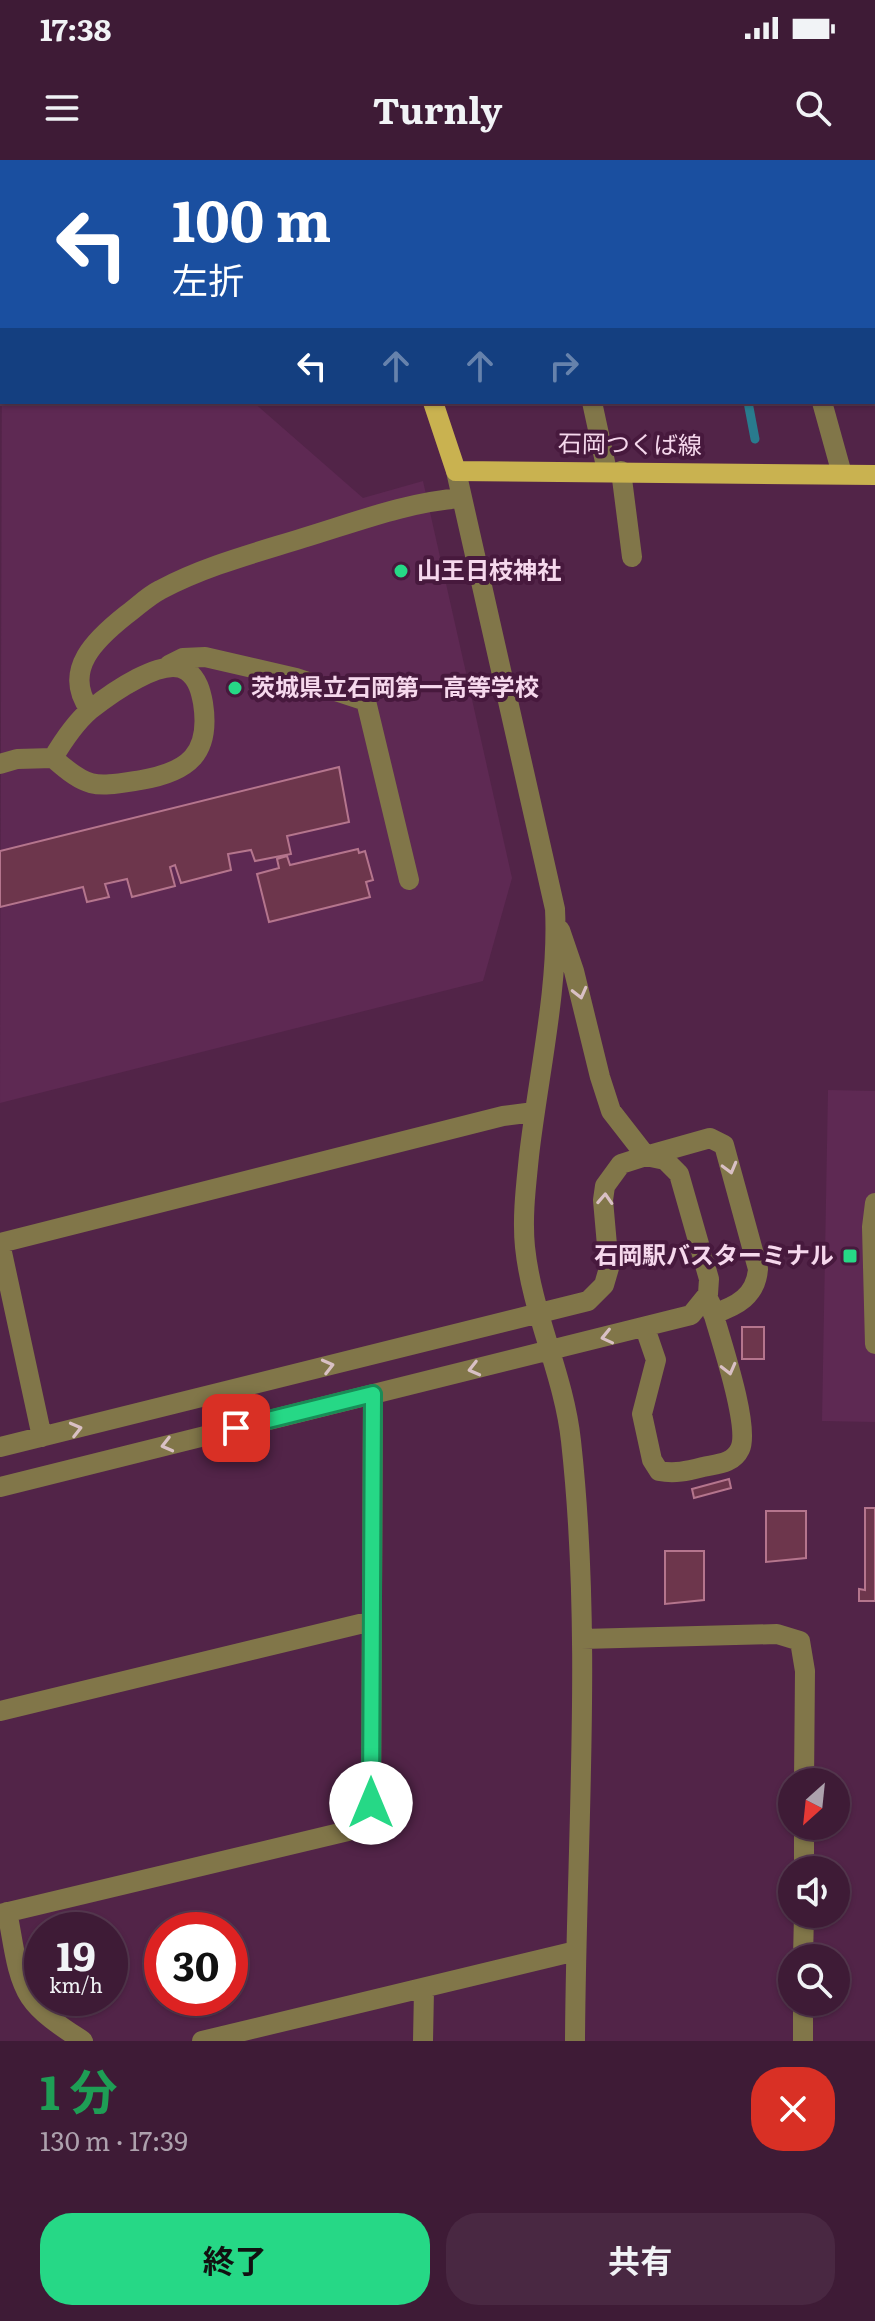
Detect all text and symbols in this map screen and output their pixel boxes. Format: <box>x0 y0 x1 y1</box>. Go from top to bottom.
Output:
text: 17:38 <box>40 6 111 50</box>
text: Turnly <box>373 82 502 135</box>
icon: menu <box>40 86 84 130</box>
icon: search <box>791 86 835 130</box>
text: 100 m <box>172 176 331 259</box>
icon: left <box>40 192 144 296</box>
text: 左折 <box>172 252 244 305</box>
icon: left <box>290 344 334 388</box>
icon: ahead <box>374 344 418 388</box>
icon: ahead <box>458 344 502 388</box>
icon: right <box>542 344 586 388</box>
street label: 石岡つくば線 <box>558 424 702 461</box>
place label: 山王日枝神社 <box>417 551 561 586</box>
marker: 山王日枝神社 <box>392 562 410 580</box>
place label: 茨城県立石岡第一高等学校 <box>251 668 539 703</box>
marker: 茨城県立石岡第一高等学校 <box>226 679 244 697</box>
one-way arrow <box>570 985 587 999</box>
one-way arrow <box>721 1160 738 1174</box>
one-way arrow <box>596 1192 613 1204</box>
place label: 石岡駅バスターミナル <box>594 1236 834 1271</box>
marker: 石岡駅バスターミナル <box>841 1247 859 1265</box>
one-way arrow <box>601 1327 615 1344</box>
one-way arrow <box>321 1359 335 1376</box>
one-way arrow <box>467 1360 481 1377</box>
one-way arrow <box>720 1362 737 1376</box>
pin <box>202 1394 270 1462</box>
icon: arrive <box>214 1406 258 1450</box>
one-way arrow <box>68 1421 82 1438</box>
one-way arrow <box>161 1436 174 1453</box>
position arrow <box>329 1761 413 1845</box>
north arrow <box>778 1768 850 1840</box>
map controls <box>778 1768 850 2016</box>
button: sound <box>778 1856 850 1928</box>
speed limit sign: 30 <box>144 1912 248 2016</box>
text: 19 <box>56 1924 96 1983</box>
button: search <box>778 1944 850 2016</box>
text: km/h <box>49 1969 103 1999</box>
text: 1 分 <box>40 2054 117 2125</box>
button: close <box>751 2067 835 2151</box>
text: 130 m · 17:39 <box>40 2120 188 2159</box>
button: 終了 <box>40 2213 430 2305</box>
button: 共有 <box>446 2213 835 2305</box>

